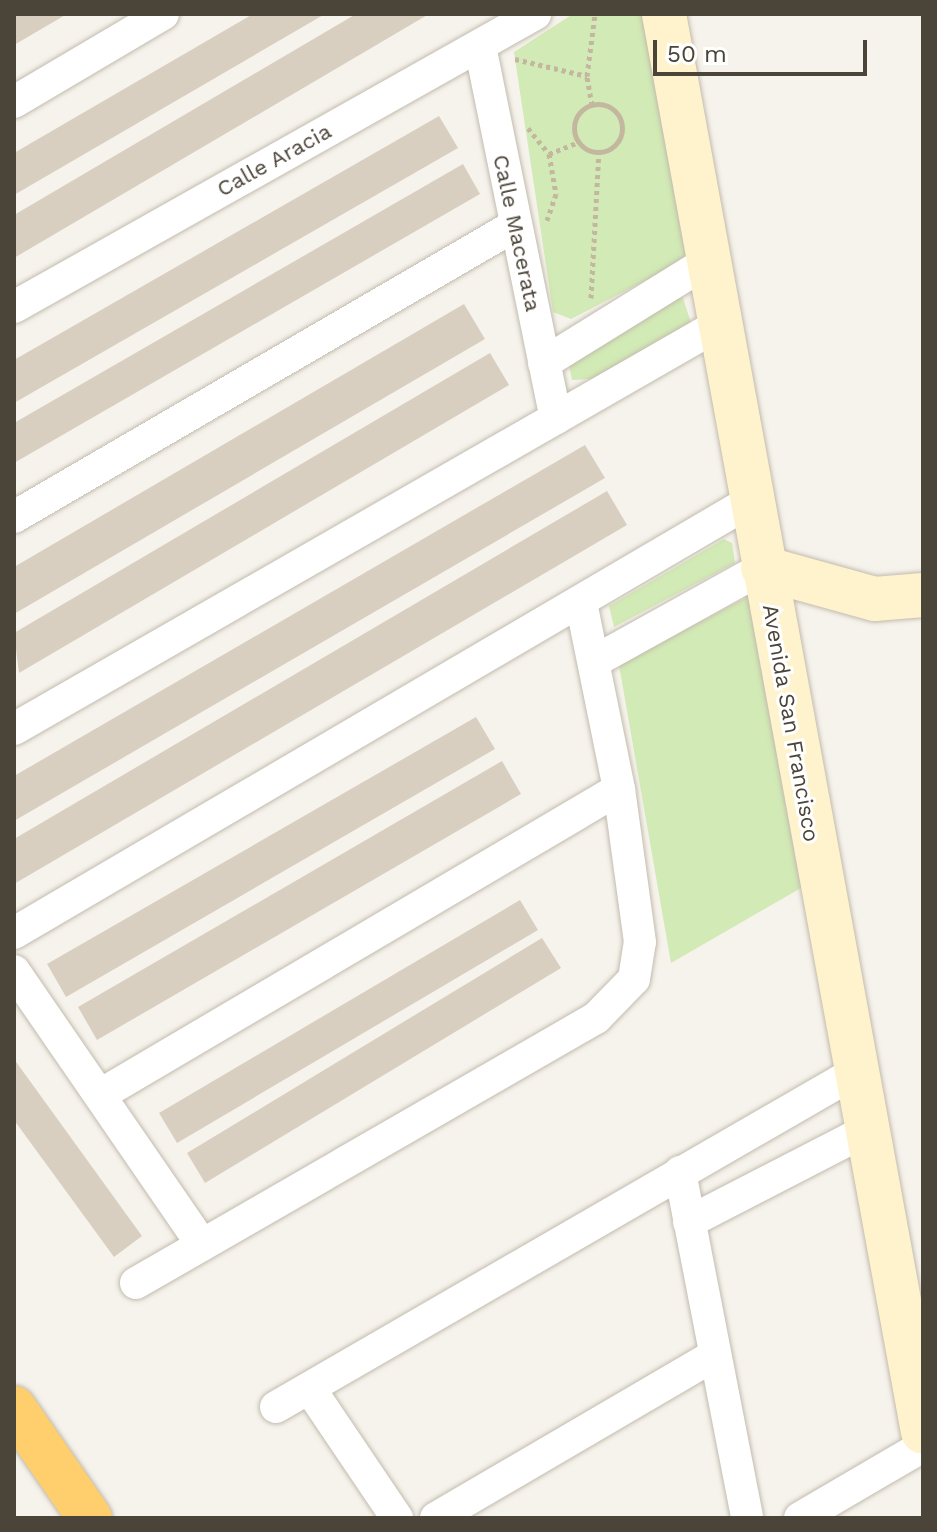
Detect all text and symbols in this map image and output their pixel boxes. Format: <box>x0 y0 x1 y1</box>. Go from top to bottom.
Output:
scale bar <box>657 24 871 74</box>
text: 50 m <box>667 40 727 68</box>
street label: Calle Aracia <box>212 118 336 202</box>
street label: Calle Macerata <box>487 152 547 314</box>
street label: Avenida San Francisco <box>757 602 825 844</box>

